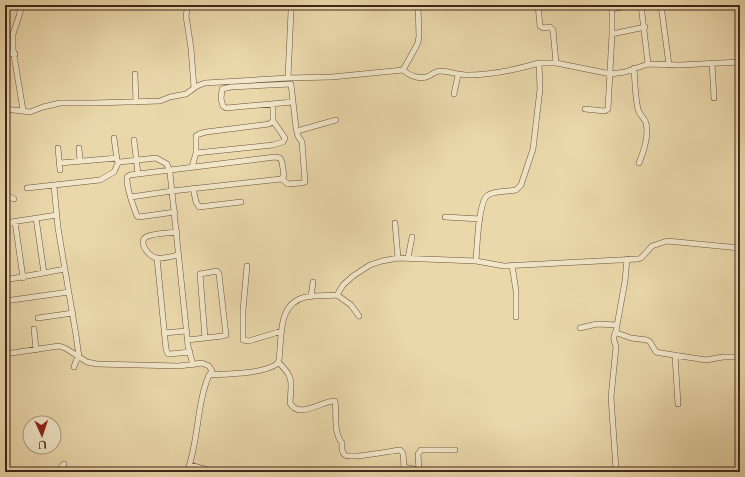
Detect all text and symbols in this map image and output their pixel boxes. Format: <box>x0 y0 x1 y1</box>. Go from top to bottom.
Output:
north arrow <box>22 415 62 455</box>
text: U <box>38 437 47 452</box>

